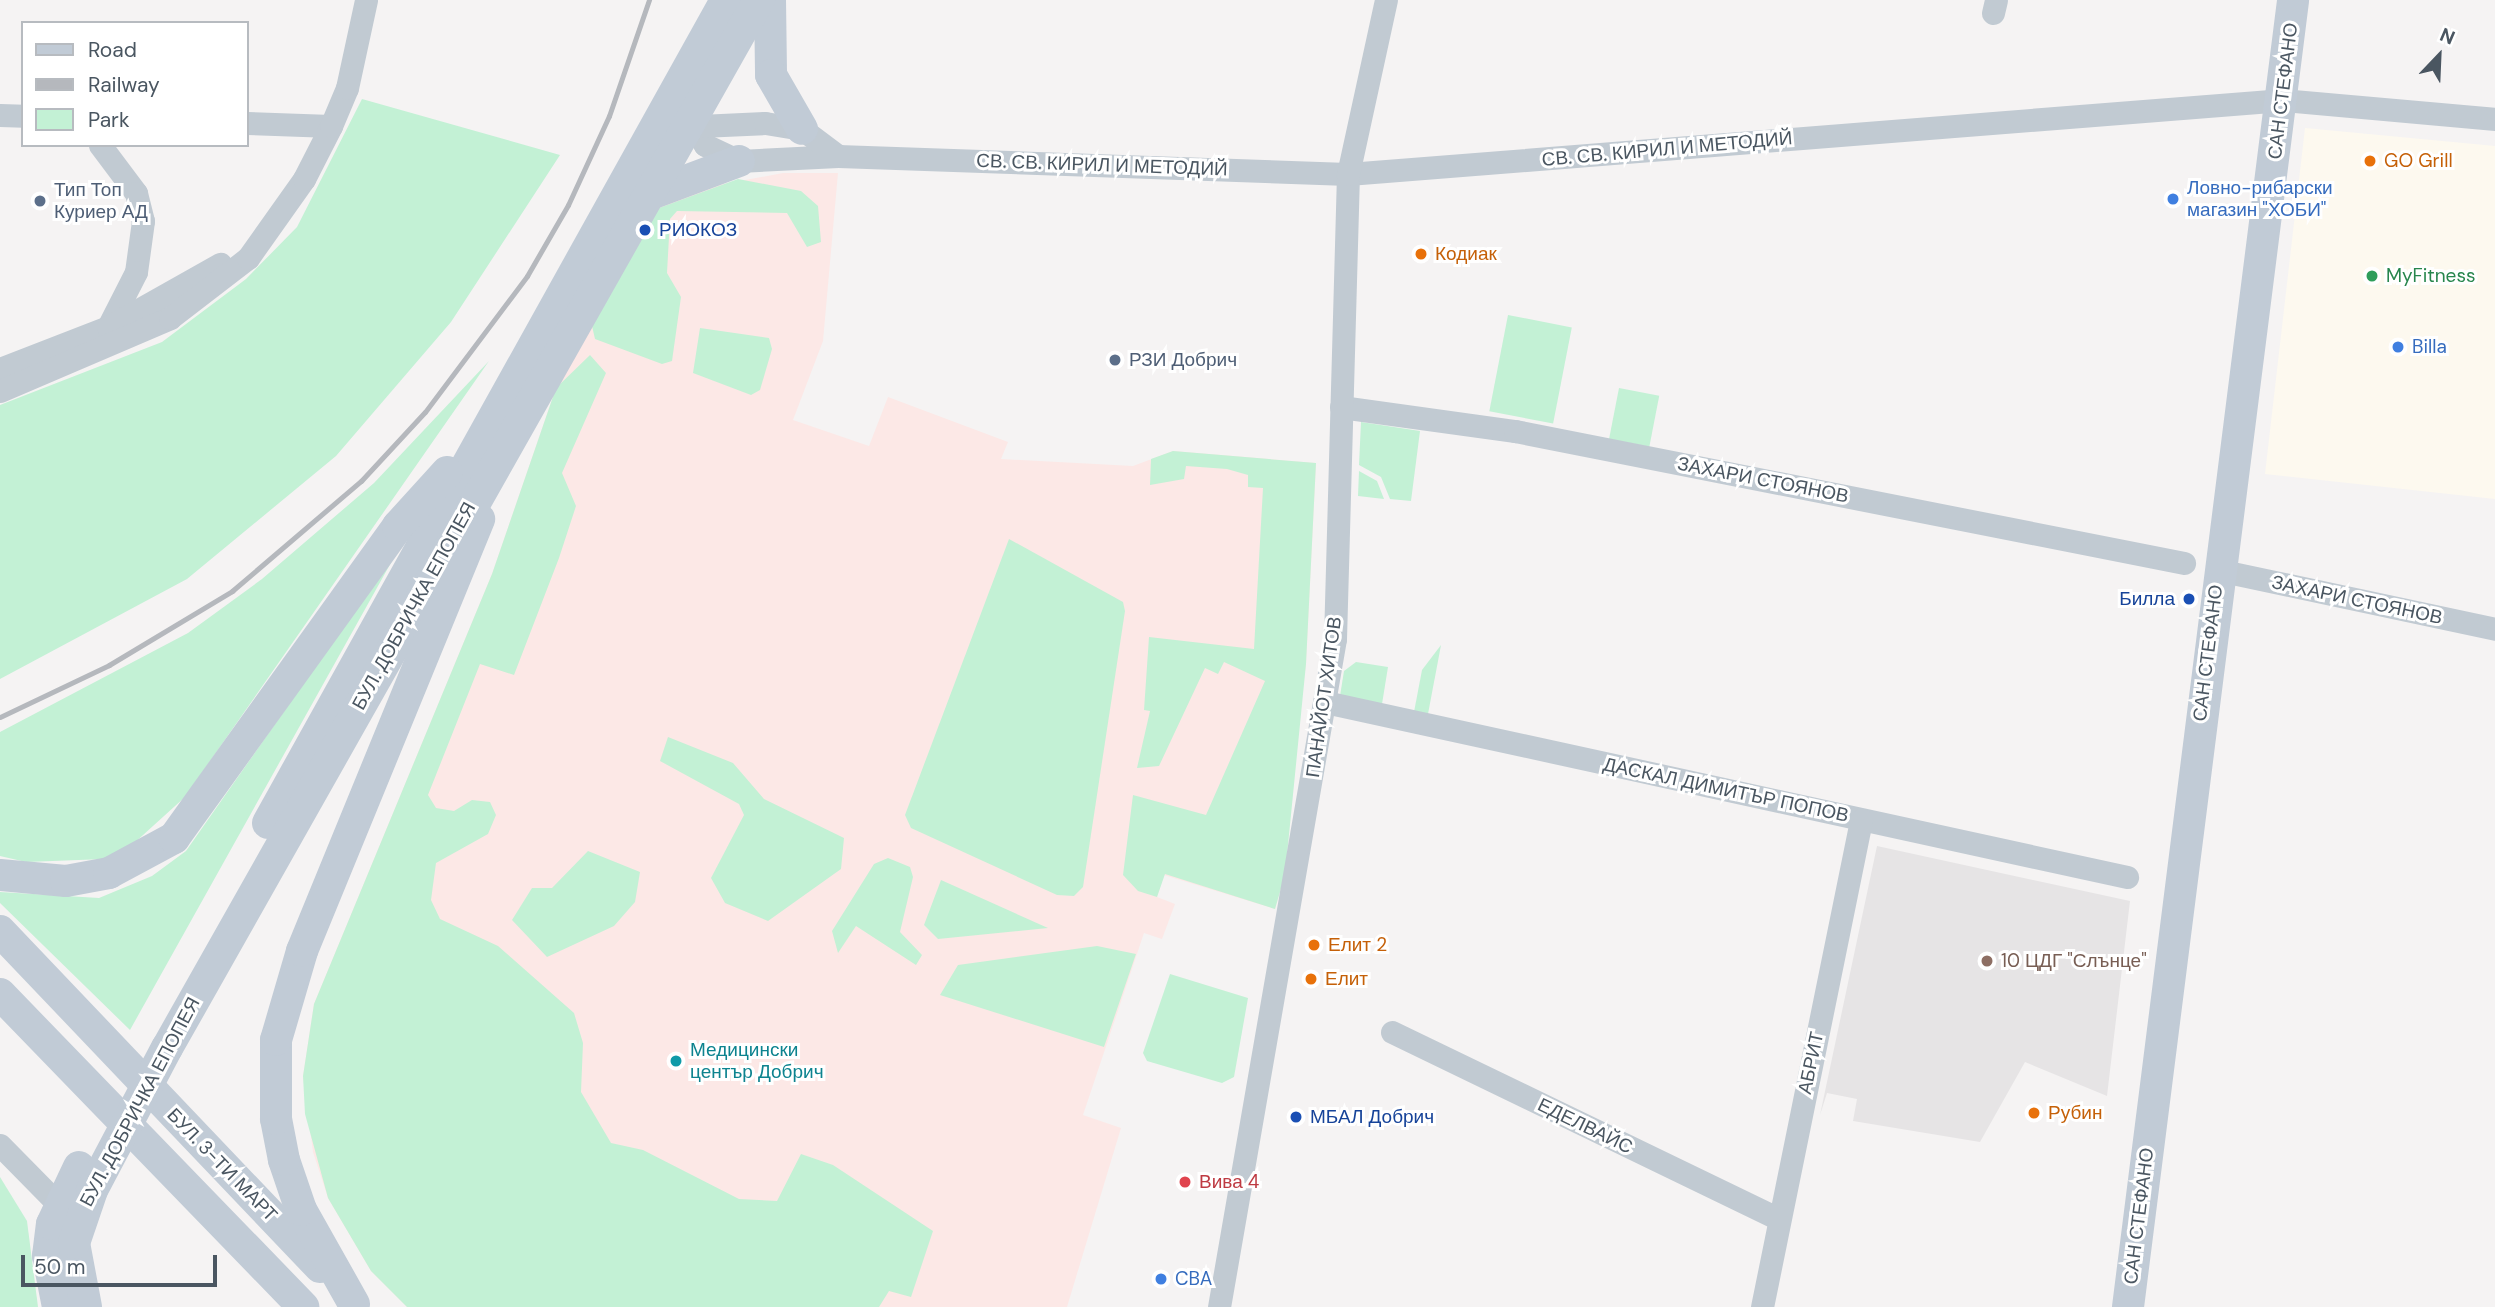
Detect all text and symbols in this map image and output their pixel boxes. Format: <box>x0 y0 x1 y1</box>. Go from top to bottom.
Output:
legend <box>21 21 248 147</box>
street label: САН СТЕФАНО <box>2263 21 2303 161</box>
north arrow <box>2404 21 2474 91</box>
text: N <box>2436 22 2459 50</box>
text: Road <box>88 36 137 64</box>
text: Railway <box>88 71 160 99</box>
text: Park <box>88 106 129 134</box>
street label: СВ. СВ. КИРИЛ И МЕТОДИЙ <box>1541 127 1793 171</box>
street label: СВ. СВ. КИРИЛ И МЕТОДИЙ <box>976 149 1228 181</box>
place label: GO Grill <box>2384 150 2453 172</box>
marker: GO Grill <box>2362 153 2378 169</box>
place label: Ловно-рибарски магазин "ХОБИ" <box>2187 177 2333 221</box>
place label: Тип Топ Куриер АД <box>54 179 148 223</box>
marker: Ловно-рибарски магазин "ХОБИ" <box>2165 191 2181 207</box>
marker: Тип Топ Куриер АД <box>32 193 48 209</box>
place label: РИОКОЗ <box>659 219 737 241</box>
marker: РИОКОЗ <box>637 222 653 238</box>
place label: Кодиак <box>1435 243 1497 265</box>
marker: Кодиак <box>1413 246 1429 262</box>
place label: MyFitness <box>2386 265 2475 287</box>
marker: MyFitness <box>2364 268 2380 284</box>
place label: Billa <box>2412 336 2447 358</box>
marker: Billa <box>2390 339 2406 355</box>
place label: РЗИ Добрич <box>1129 349 1237 371</box>
marker: РЗИ Добрич <box>1107 352 1123 368</box>
street label: ЗАХАРИ СТОЯНОВ <box>1675 452 1851 508</box>
street label: БУЛ. ДОБРИЧКА ЕПОПЕЯ <box>347 498 481 714</box>
street label: ЗАХАРИ СТОЯНОВ <box>2270 571 2444 629</box>
street label: САН СТЕФАНО <box>2188 583 2228 723</box>
place label: Билла <box>2119 588 2175 610</box>
marker: Билла <box>2181 591 2197 607</box>
street label: ПАНАЙОТ ХИТОВ <box>1301 615 1347 779</box>
street label: ДАСКАЛ ДИМИТЪР ПОПОВ <box>1601 753 1851 827</box>
place label: Елит 2 <box>1328 934 1387 956</box>
marker: Елит 2 <box>1306 937 1322 953</box>
place label: 10 ЦДГ "Слънце" <box>2001 950 2147 972</box>
marker: 10 ЦДГ "Слънце" <box>1979 953 1995 969</box>
place label: Елит <box>1325 968 1368 990</box>
marker: Елит <box>1303 971 1319 987</box>
street label: БУЛ. ДОБРИЧКА ЕПОПЕЯ <box>75 993 205 1211</box>
street label: АБРИТ <box>1793 1030 1829 1096</box>
place label: Медицински център Добрич <box>690 1039 824 1083</box>
marker: Медицински център Добрич <box>668 1053 684 1069</box>
street label: ЕДЕЛВАЙС <box>1534 1093 1636 1159</box>
place label: Рубин <box>2048 1102 2102 1124</box>
street label: БУЛ. 3-ТИ МАРТ <box>162 1104 282 1226</box>
marker: Рубин <box>2026 1105 2042 1121</box>
place label: МБАЛ Добрич <box>1310 1106 1434 1128</box>
marker: МБАЛ Добрич <box>1288 1109 1304 1125</box>
street label: САН СТЕФАНО <box>2119 1146 2159 1286</box>
place label: Вива 4 <box>1199 1171 1259 1193</box>
marker: Вива 4 <box>1177 1174 1193 1190</box>
scale bar <box>24 1240 220 1284</box>
text: 50 m <box>34 1253 85 1281</box>
place label: CBA <box>1175 1268 1212 1290</box>
marker: CBA <box>1153 1271 1169 1287</box>

